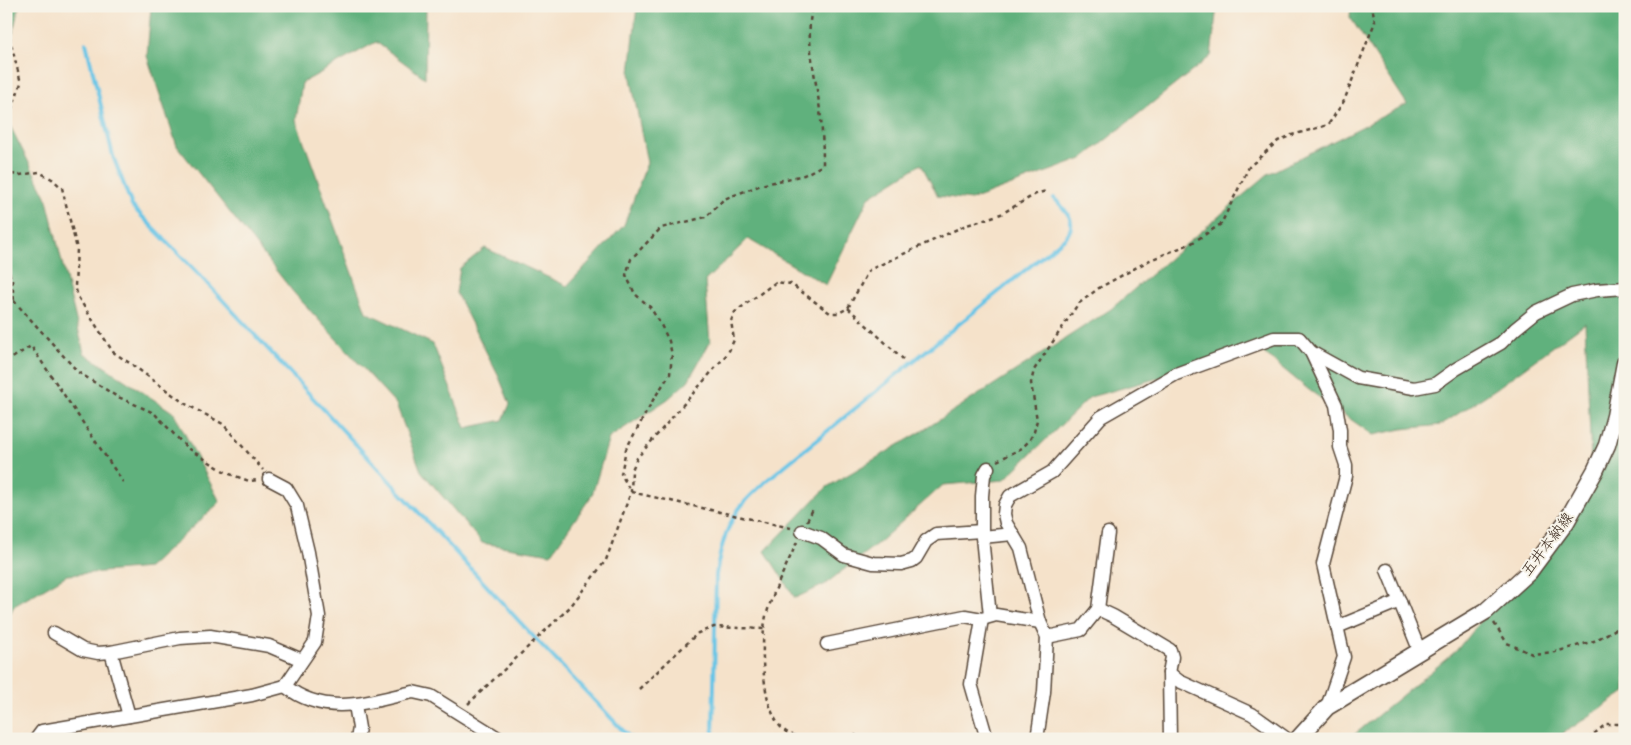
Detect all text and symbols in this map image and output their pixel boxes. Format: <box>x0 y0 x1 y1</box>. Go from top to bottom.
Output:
street label: 五井本納線 <box>1517 509 1578 580</box>

